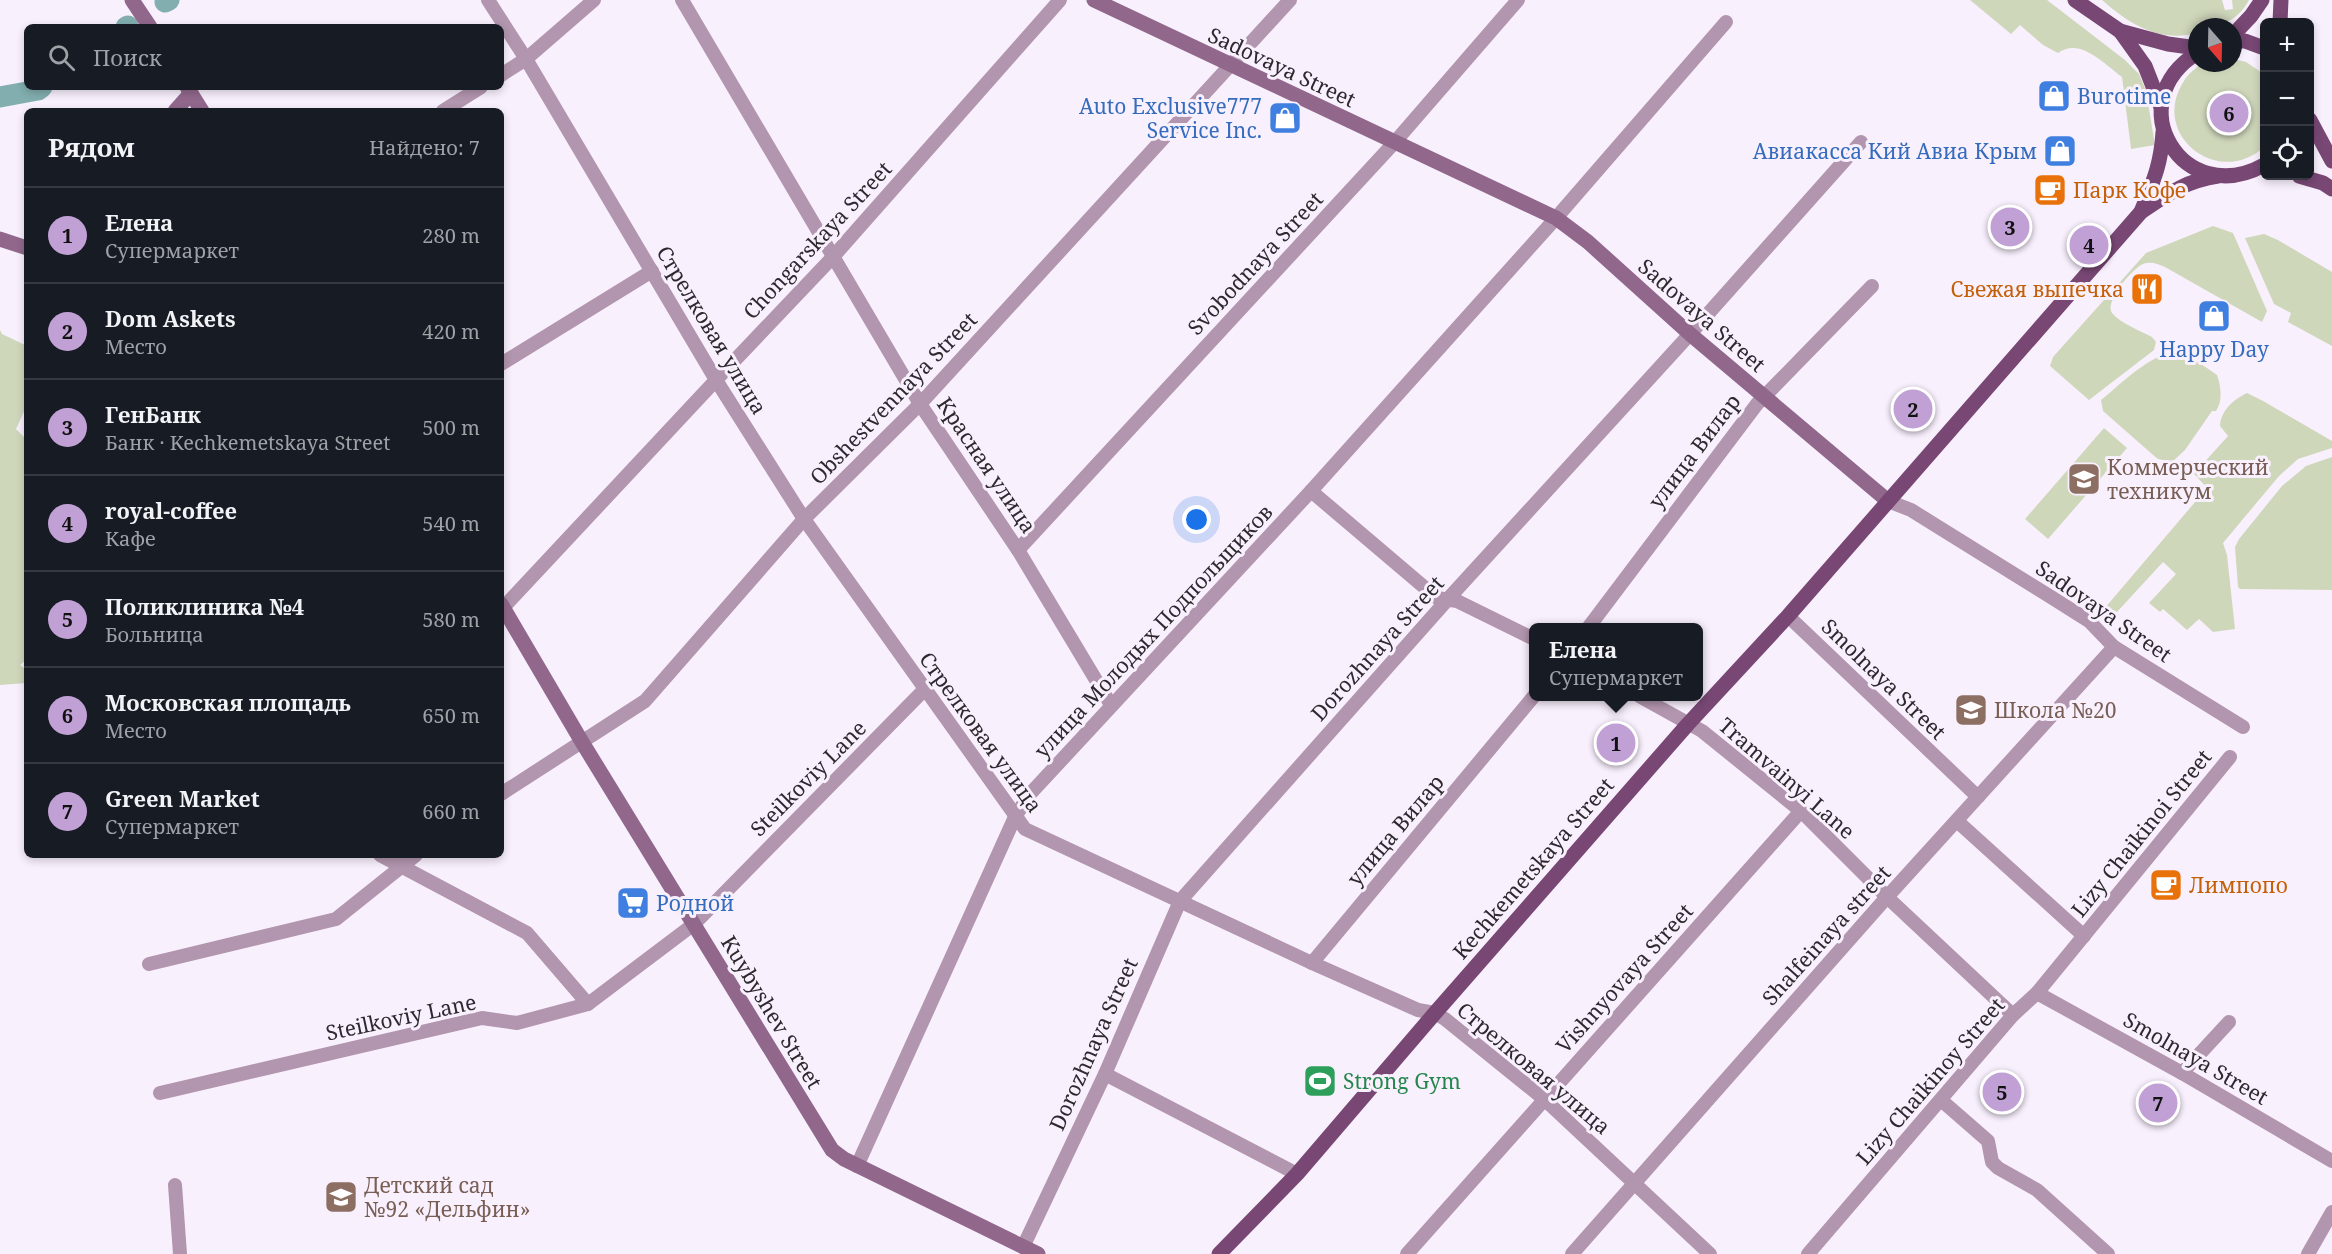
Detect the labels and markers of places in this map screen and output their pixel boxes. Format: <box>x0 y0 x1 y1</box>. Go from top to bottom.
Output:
shop icon: Burotime <box>2036 78 2072 114</box>
place label: Burotime <box>2077 82 2171 110</box>
pin: 6 <box>2210 90 2248 136</box>
place label: Auto Exclusive777 Service Inc. <box>1079 92 1262 144</box>
shop icon: Auto Exclusive777 Service Inc. <box>1267 100 1303 136</box>
shop icon: Авиакасса Кий Авиа Крым <box>2042 133 2078 169</box>
place label: Авиакасса Кий Авиа Крым <box>1753 137 2037 165</box>
cafe icon: Парк Кофе <box>2032 172 2068 208</box>
place label: Парк Кофе <box>2073 176 2186 204</box>
pin: 3 <box>1990 204 2030 250</box>
pin: 4 <box>2070 222 2108 268</box>
restaurant icon: Свежая выпечка <box>2129 271 2165 307</box>
place label: Свежая выпечка <box>1950 275 2124 303</box>
shop icon: Happy Day <box>2196 298 2232 334</box>
place label: Happy Day <box>2159 335 2269 363</box>
pin: 2 <box>1894 386 1932 432</box>
place label: Коммерческий техникум <box>2107 453 2269 505</box>
school or university icon: Коммерческий техникум <box>2066 461 2102 497</box>
school or university icon: Школа №20 <box>1953 692 1989 728</box>
place label: Школа №20 <box>1994 696 2116 724</box>
pin: 1 <box>1596 720 1636 766</box>
cafe icon: Лимпопо <box>2148 867 2184 903</box>
place label: Лимпопо <box>2189 871 2288 899</box>
supermarket icon: Родной <box>615 885 651 921</box>
place label: Родной <box>656 889 734 917</box>
sports icon: Strong Gym <box>1302 1063 1338 1099</box>
place label: Strong Gym <box>1343 1067 1461 1095</box>
pin: 5 <box>1982 1070 2022 1114</box>
pin: 7 <box>2138 1080 2178 1126</box>
place label: Детский сад №92 «Дельфин» <box>364 1171 531 1223</box>
school or university icon: Детский сад №92 «Дельфин» <box>323 1179 359 1215</box>

